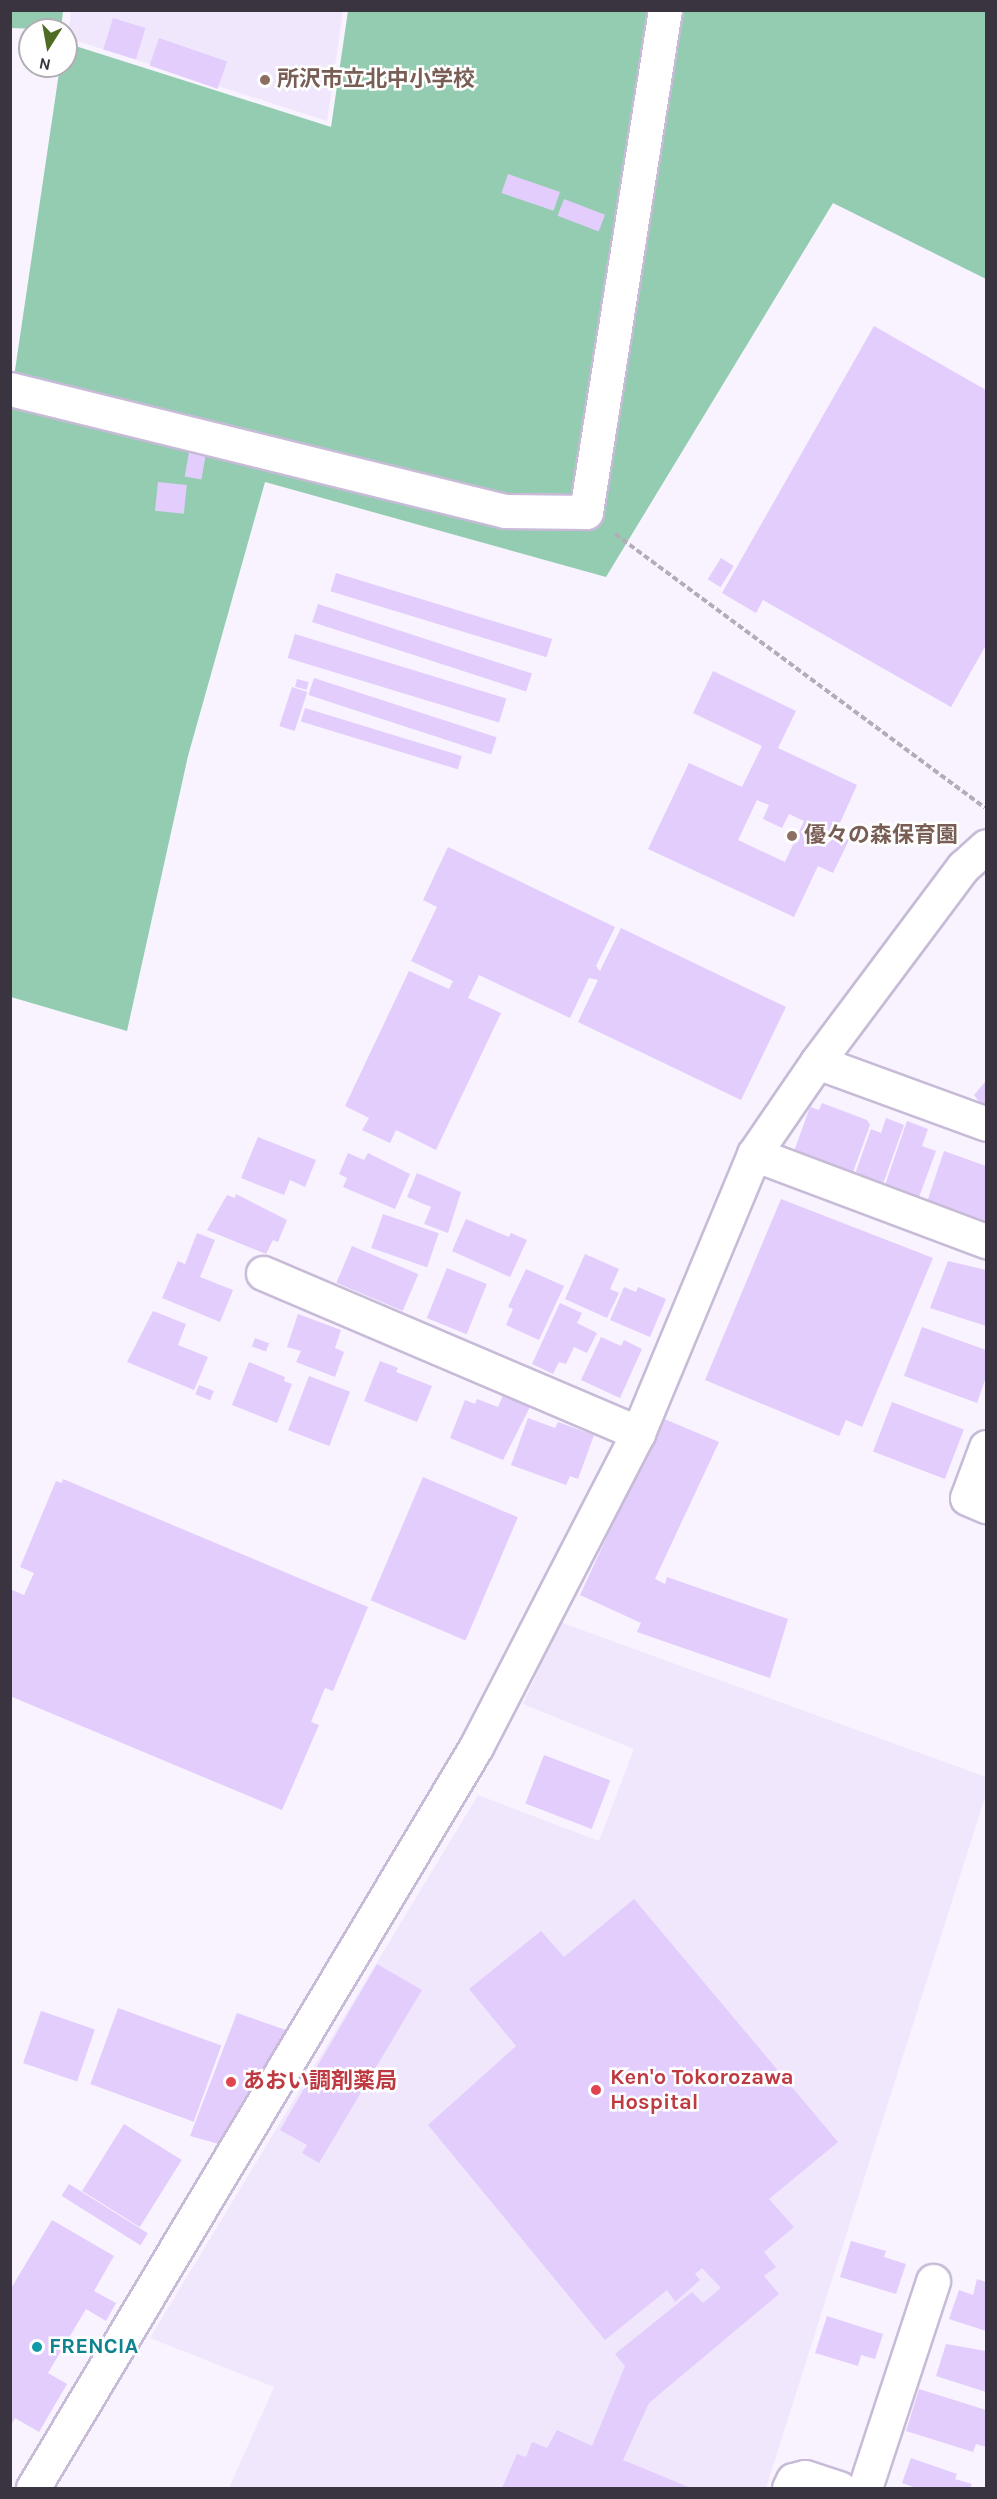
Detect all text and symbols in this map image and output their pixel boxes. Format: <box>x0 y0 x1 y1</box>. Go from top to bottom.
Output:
north arrow <box>18 18 78 78</box>
text: N <box>37 54 52 75</box>
place label: 所沢市立北中小学校 <box>277 67 475 93</box>
marker: 所沢市立北中小学校 <box>258 73 272 87</box>
place label: 優々の森保育園 <box>804 823 958 849</box>
marker: 優々の森保育園 <box>785 829 799 843</box>
place label: Ken'o Tokorozawa Hospital <box>610 2064 794 2116</box>
place label: あおい調剤薬局 <box>243 2069 397 2095</box>
marker: あおい調剤薬局 <box>224 2075 238 2089</box>
marker: Ken'o Tokorozawa Hospital <box>587 2081 605 2099</box>
place label: FRENCIA <box>49 2334 138 2360</box>
marker: FRENCIA <box>30 2340 44 2354</box>

